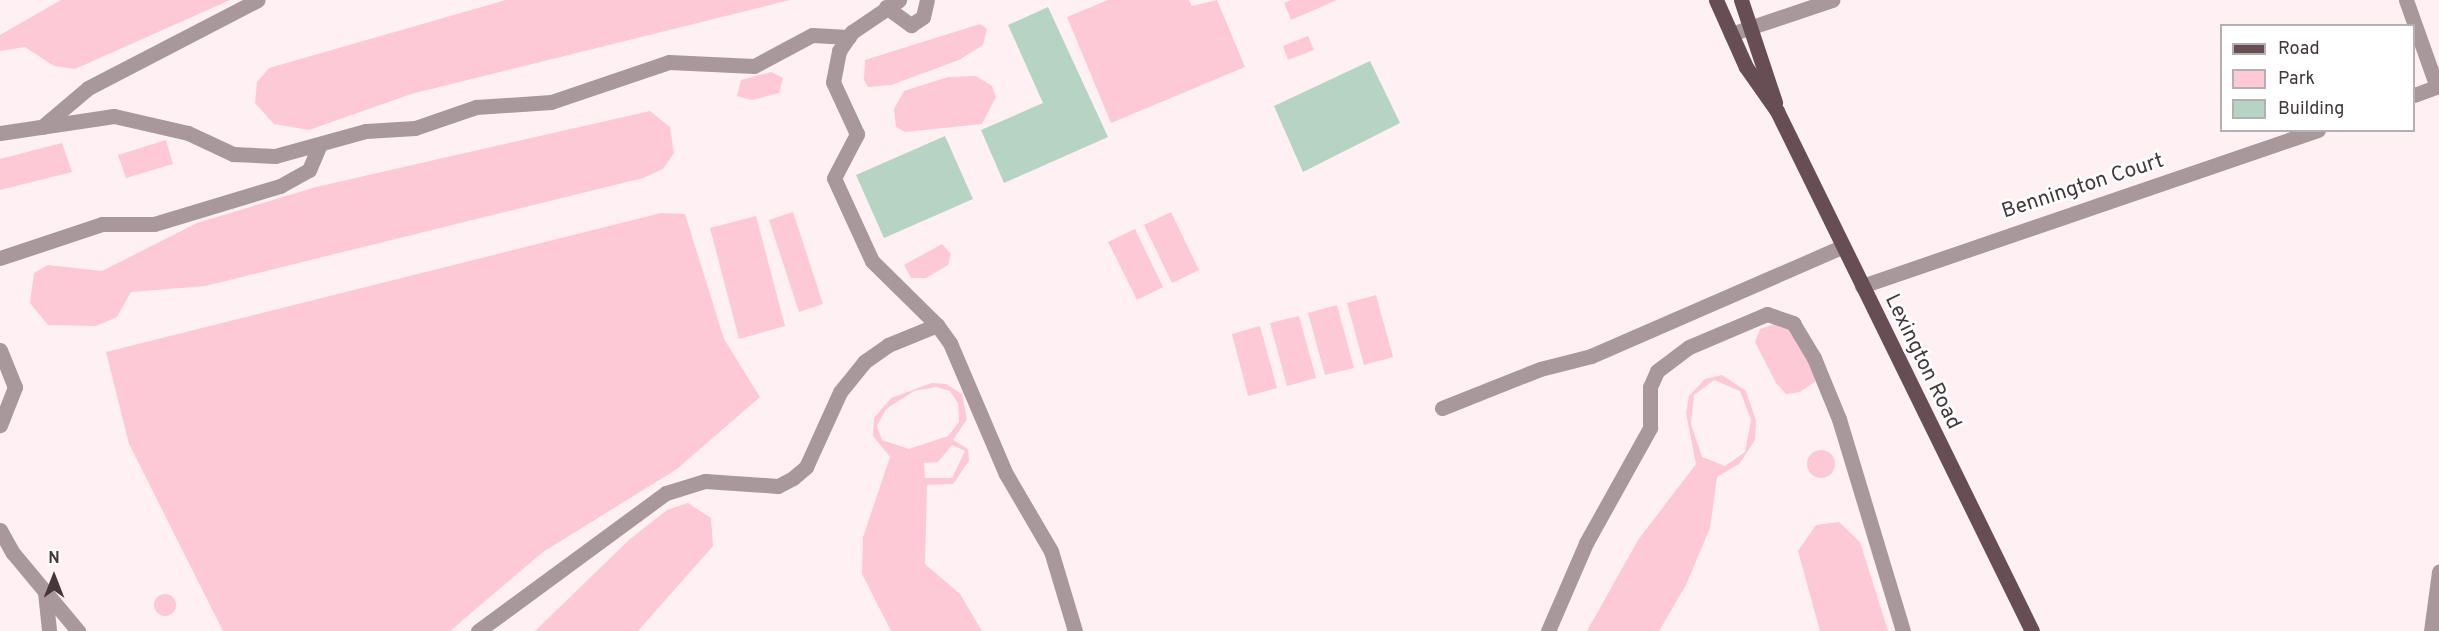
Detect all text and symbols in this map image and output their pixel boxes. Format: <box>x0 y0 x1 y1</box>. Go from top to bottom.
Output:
legend <box>2220 24 2415 132</box>
text: Road <box>2278 38 2320 61</box>
text: Park <box>2278 68 2315 91</box>
text: Building <box>2278 98 2344 121</box>
street label: Bennington Court <box>1999 149 2167 225</box>
street label: Lexington Road <box>1878 290 1966 434</box>
north arrow <box>24 547 84 607</box>
text: N <box>48 549 60 569</box>

